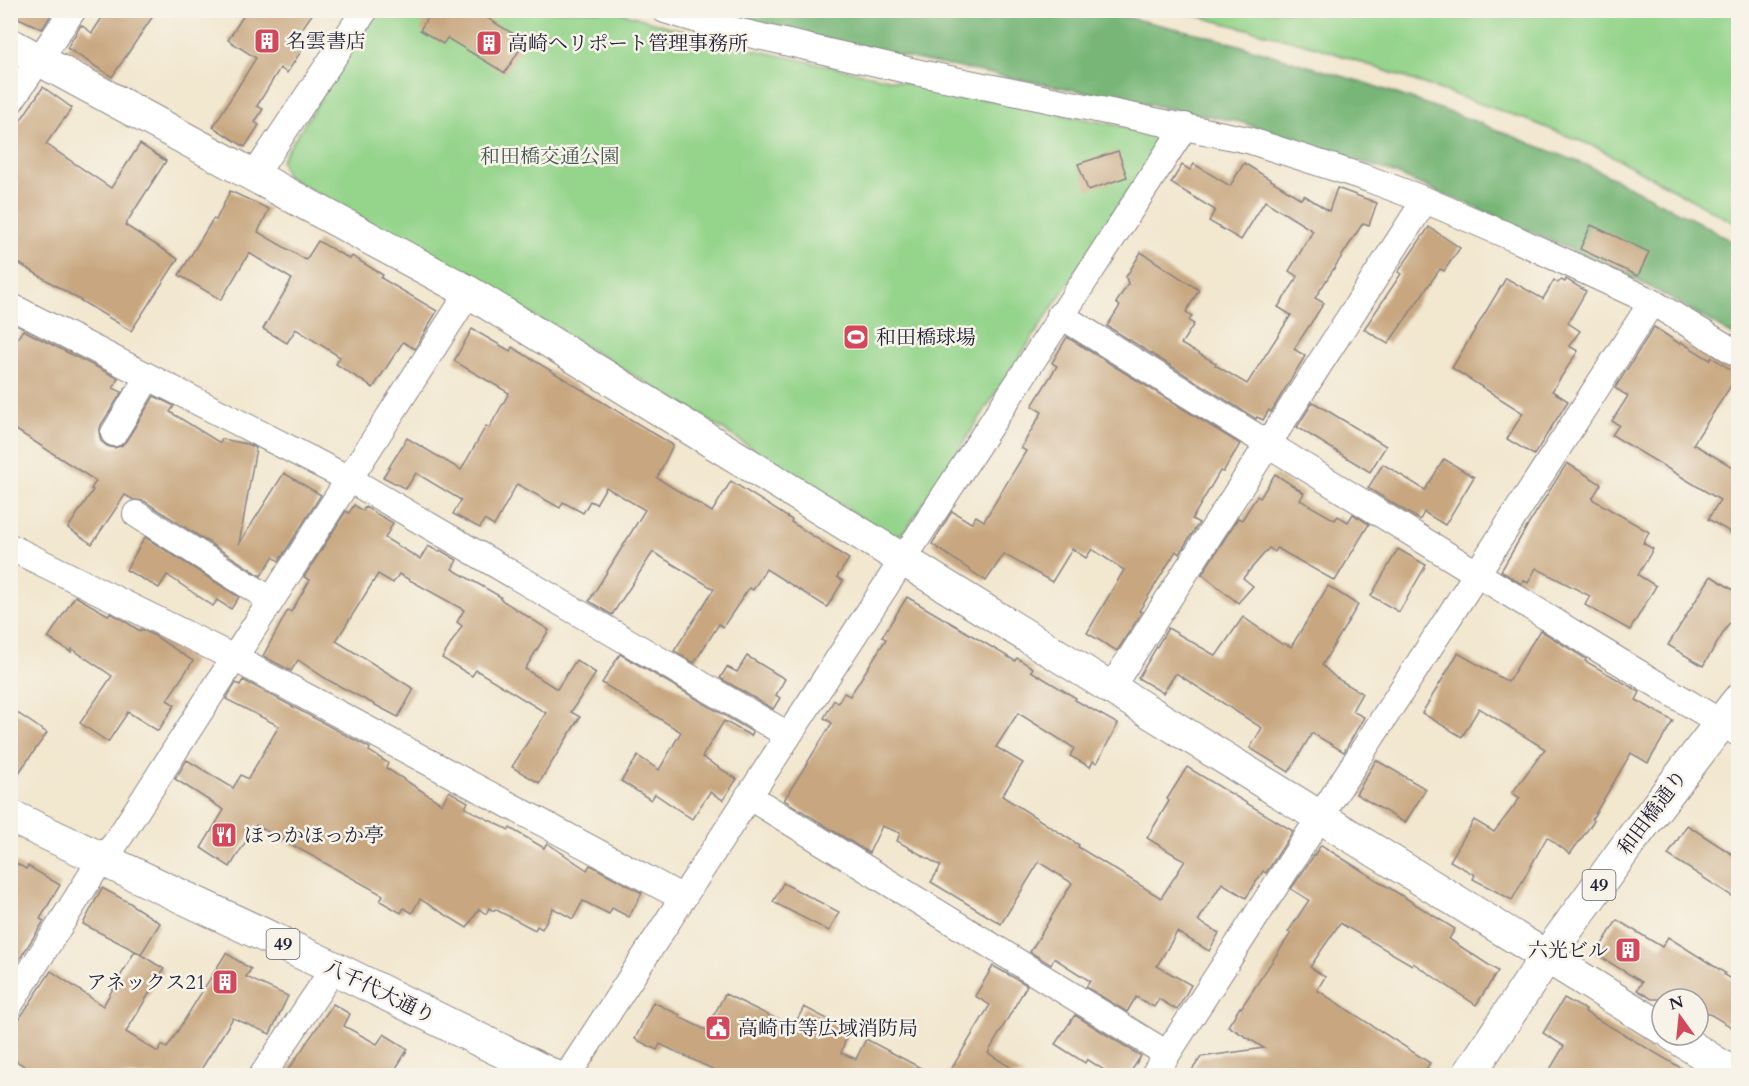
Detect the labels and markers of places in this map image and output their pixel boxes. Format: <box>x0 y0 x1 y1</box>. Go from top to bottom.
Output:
building icon: 名雲書店 <box>252 26 282 56</box>
place label: 名雲書店 <box>286 28 366 55</box>
building icon: 高崎ヘリポート管理事務所 <box>474 28 504 58</box>
place label: 高崎ヘリポート管理事務所 <box>508 30 748 57</box>
sports icon: 和田橋球場 <box>841 322 871 352</box>
place label: 和田橋球場 <box>876 324 976 351</box>
restaurant icon: ほっかほっか亭 <box>209 820 239 850</box>
place label: ほっかほっか亭 <box>244 822 384 849</box>
building icon: 六光ビル <box>1613 935 1643 965</box>
place label: 六光ビル <box>1528 937 1608 964</box>
building icon: アネックス21 <box>210 967 240 997</box>
place label: アネックス21 <box>87 969 206 996</box>
public building icon: 高崎市等広域消防局 <box>703 1013 733 1043</box>
place label: 高崎市等広域消防局 <box>738 1015 918 1042</box>

